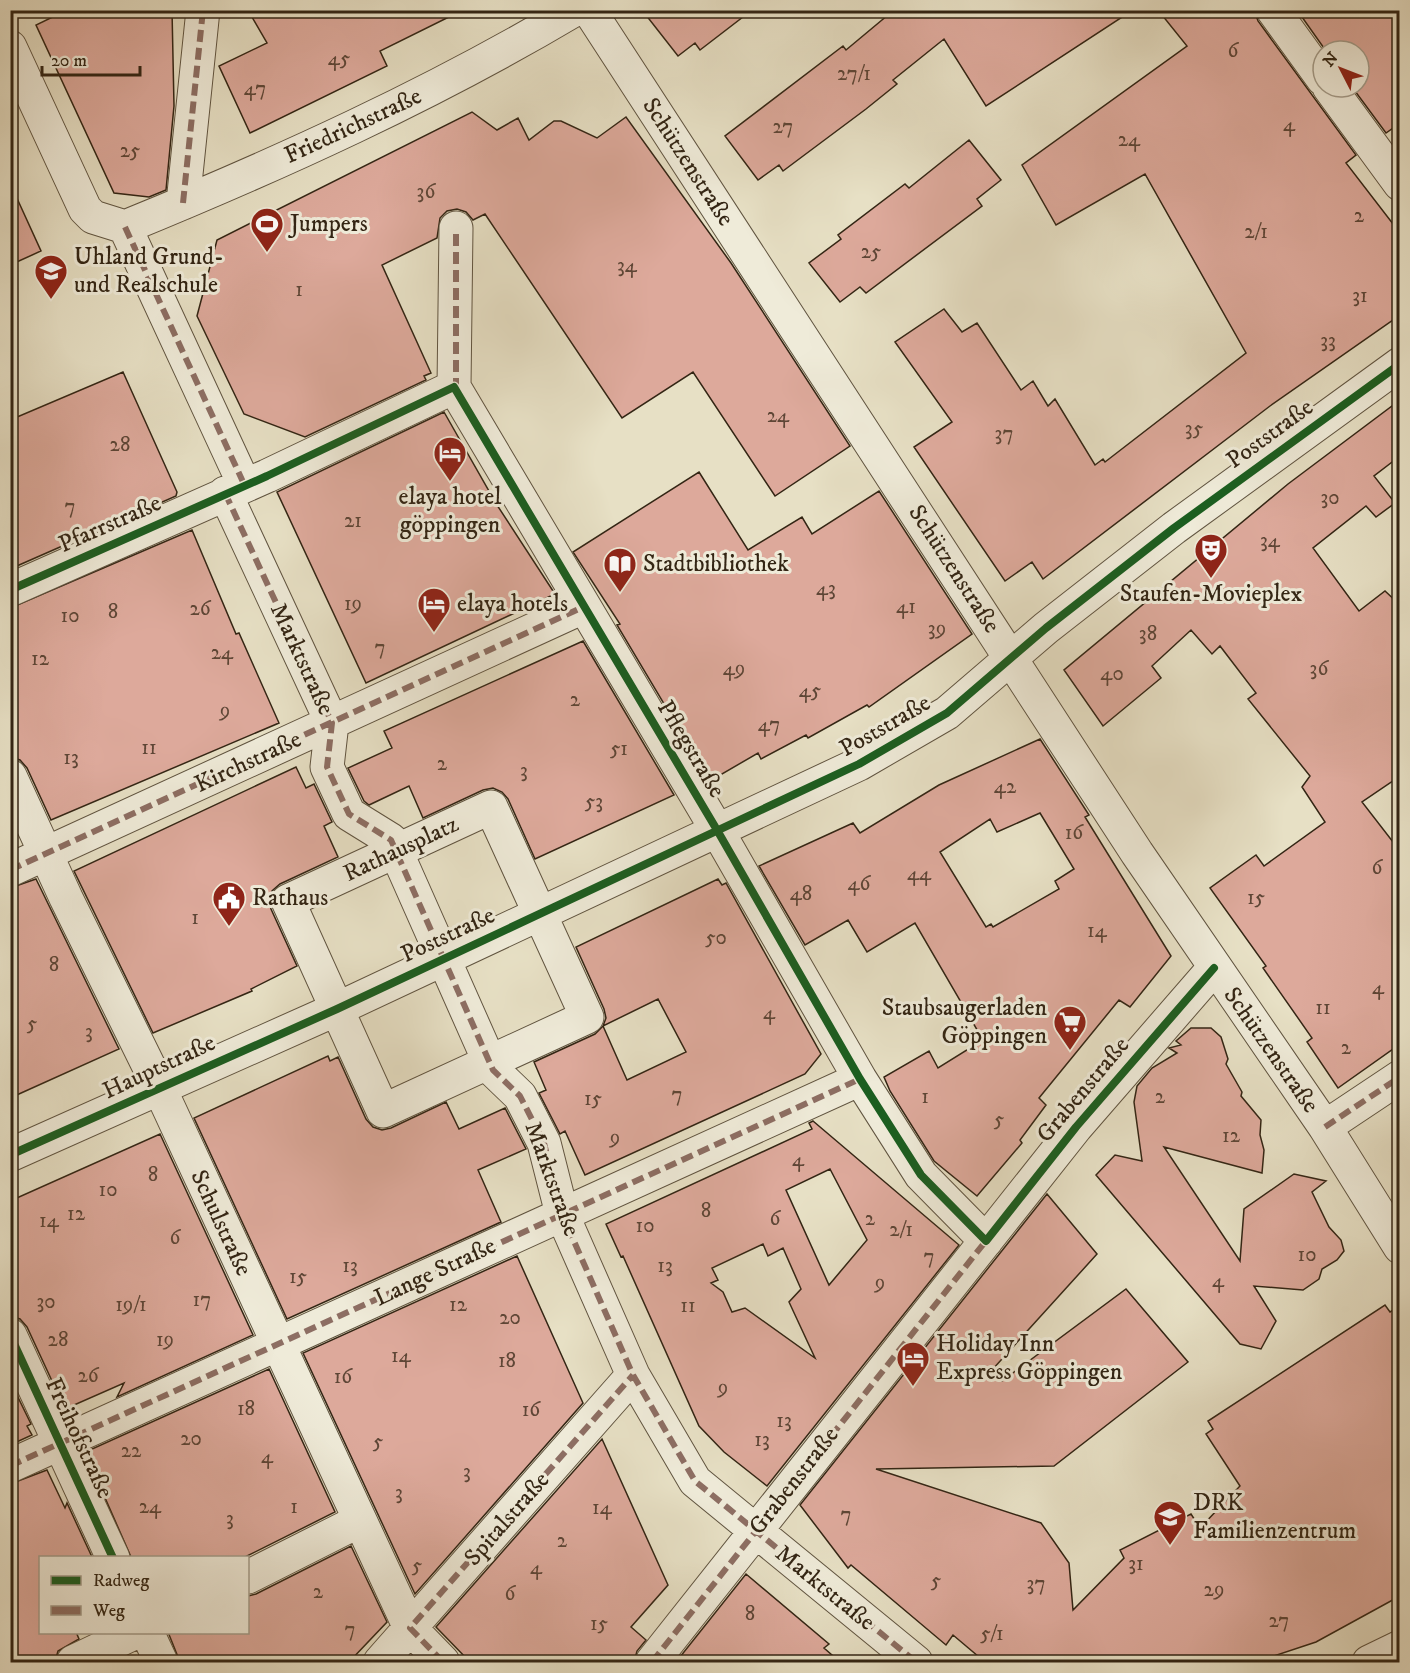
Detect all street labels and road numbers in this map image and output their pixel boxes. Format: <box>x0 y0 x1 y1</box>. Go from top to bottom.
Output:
street label: Friedrichstraße <box>280 81 426 171</box>
street label: Schützenstraße <box>635 92 741 232</box>
street label: Poststraße <box>1221 392 1319 476</box>
street label: Pfarrstraße <box>54 488 166 560</box>
street label: Schützenstraße <box>901 499 1007 639</box>
street label: Marktstraße <box>263 598 341 720</box>
street label: Poststraße <box>834 688 936 764</box>
street label: Pflegstraße <box>650 695 732 803</box>
street label: Kirchstraße <box>190 724 306 800</box>
street label: Rathausplatz <box>339 809 464 889</box>
street label: Poststraße <box>396 900 500 970</box>
street label: Schützenstraße <box>1217 981 1325 1119</box>
street label: Hauptstraße <box>98 1028 220 1106</box>
street label: Grabenstraße <box>1030 1031 1136 1149</box>
street label: Marktstraße <box>517 1118 587 1240</box>
street label: Schulstraße <box>183 1165 259 1281</box>
street label: Lange Straße <box>369 1231 501 1313</box>
street label: Freihofstraße <box>38 1373 120 1503</box>
street label: Grabenstraße <box>742 1421 846 1541</box>
street label: Spitalstraße <box>458 1466 556 1572</box>
street label: Marktstraße <box>769 1539 881 1637</box>

